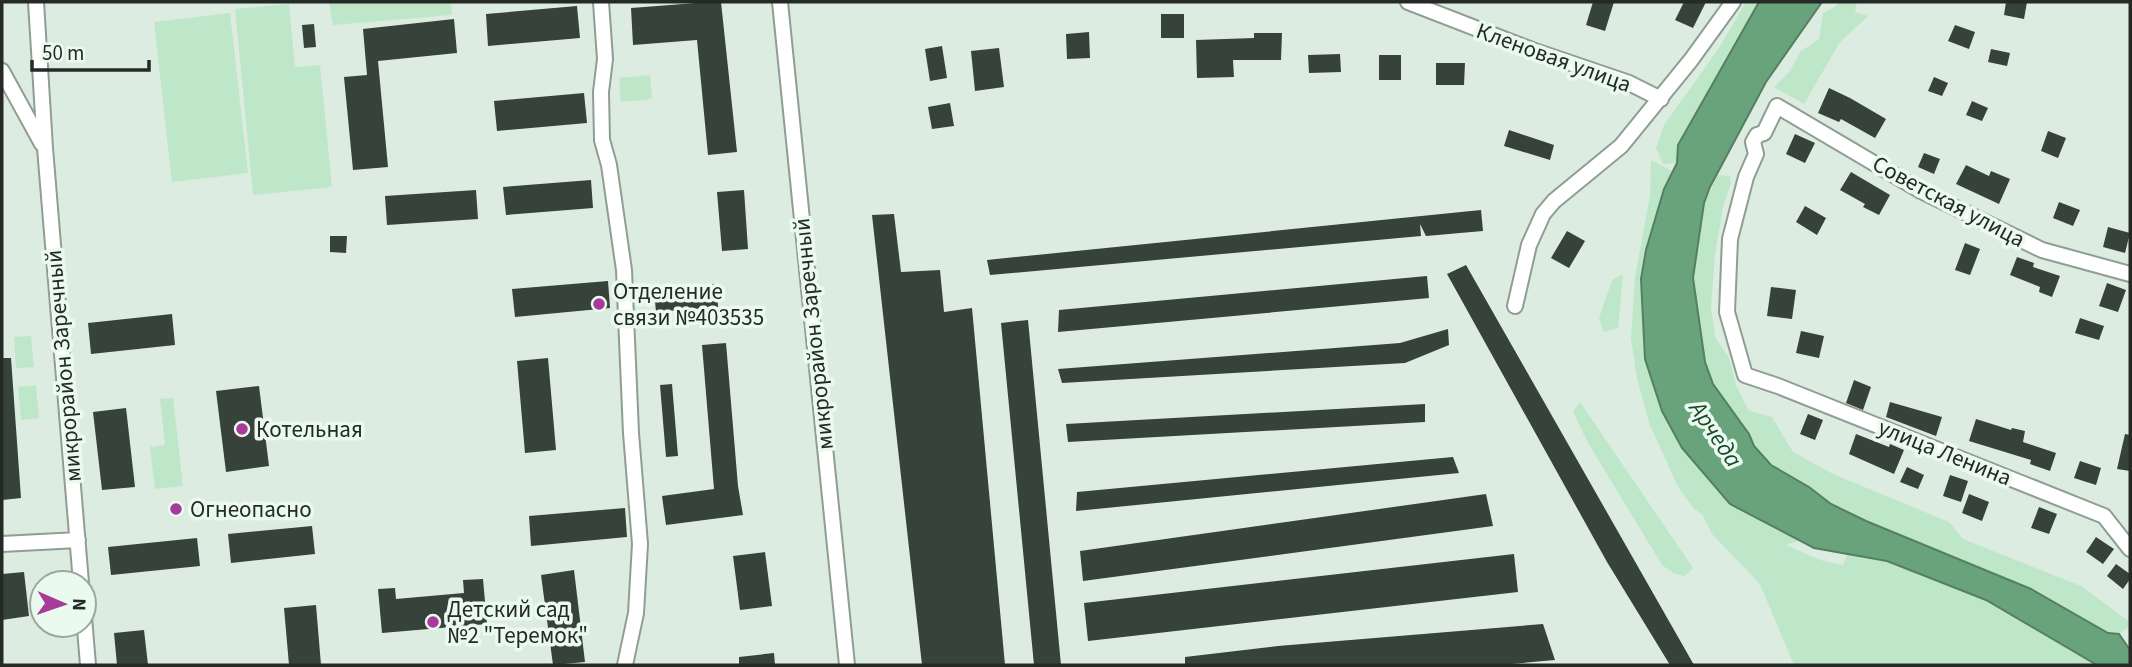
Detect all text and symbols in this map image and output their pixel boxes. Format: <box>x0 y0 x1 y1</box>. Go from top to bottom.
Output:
street label: Кленовая улица <box>1472 14 1636 101</box>
scale bar <box>32 28 149 72</box>
text: 50 m <box>42 38 84 68</box>
street label: Советская улица <box>1867 147 2031 256</box>
street label: микрорайон Заречный <box>785 216 842 451</box>
street label: микрорайон Заречный <box>37 249 90 483</box>
place label: Отделение связи №403535 <box>613 275 764 334</box>
marker: Отделение связи №403535 <box>591 296 607 312</box>
water label: Арчеда <box>1679 392 1751 475</box>
street label: улица Ленина <box>1873 411 2016 494</box>
place label: Котельная <box>256 413 363 446</box>
marker: Котельная <box>234 421 250 437</box>
place label: Огнеопасно <box>190 493 312 526</box>
marker: Огнеопасно <box>168 501 184 517</box>
north arrow <box>28 569 98 639</box>
place label: Детский сад №2 "Теремок" <box>447 593 588 652</box>
text: N <box>65 598 92 611</box>
marker: Детский сад №2 "Теремок" <box>425 614 441 630</box>

